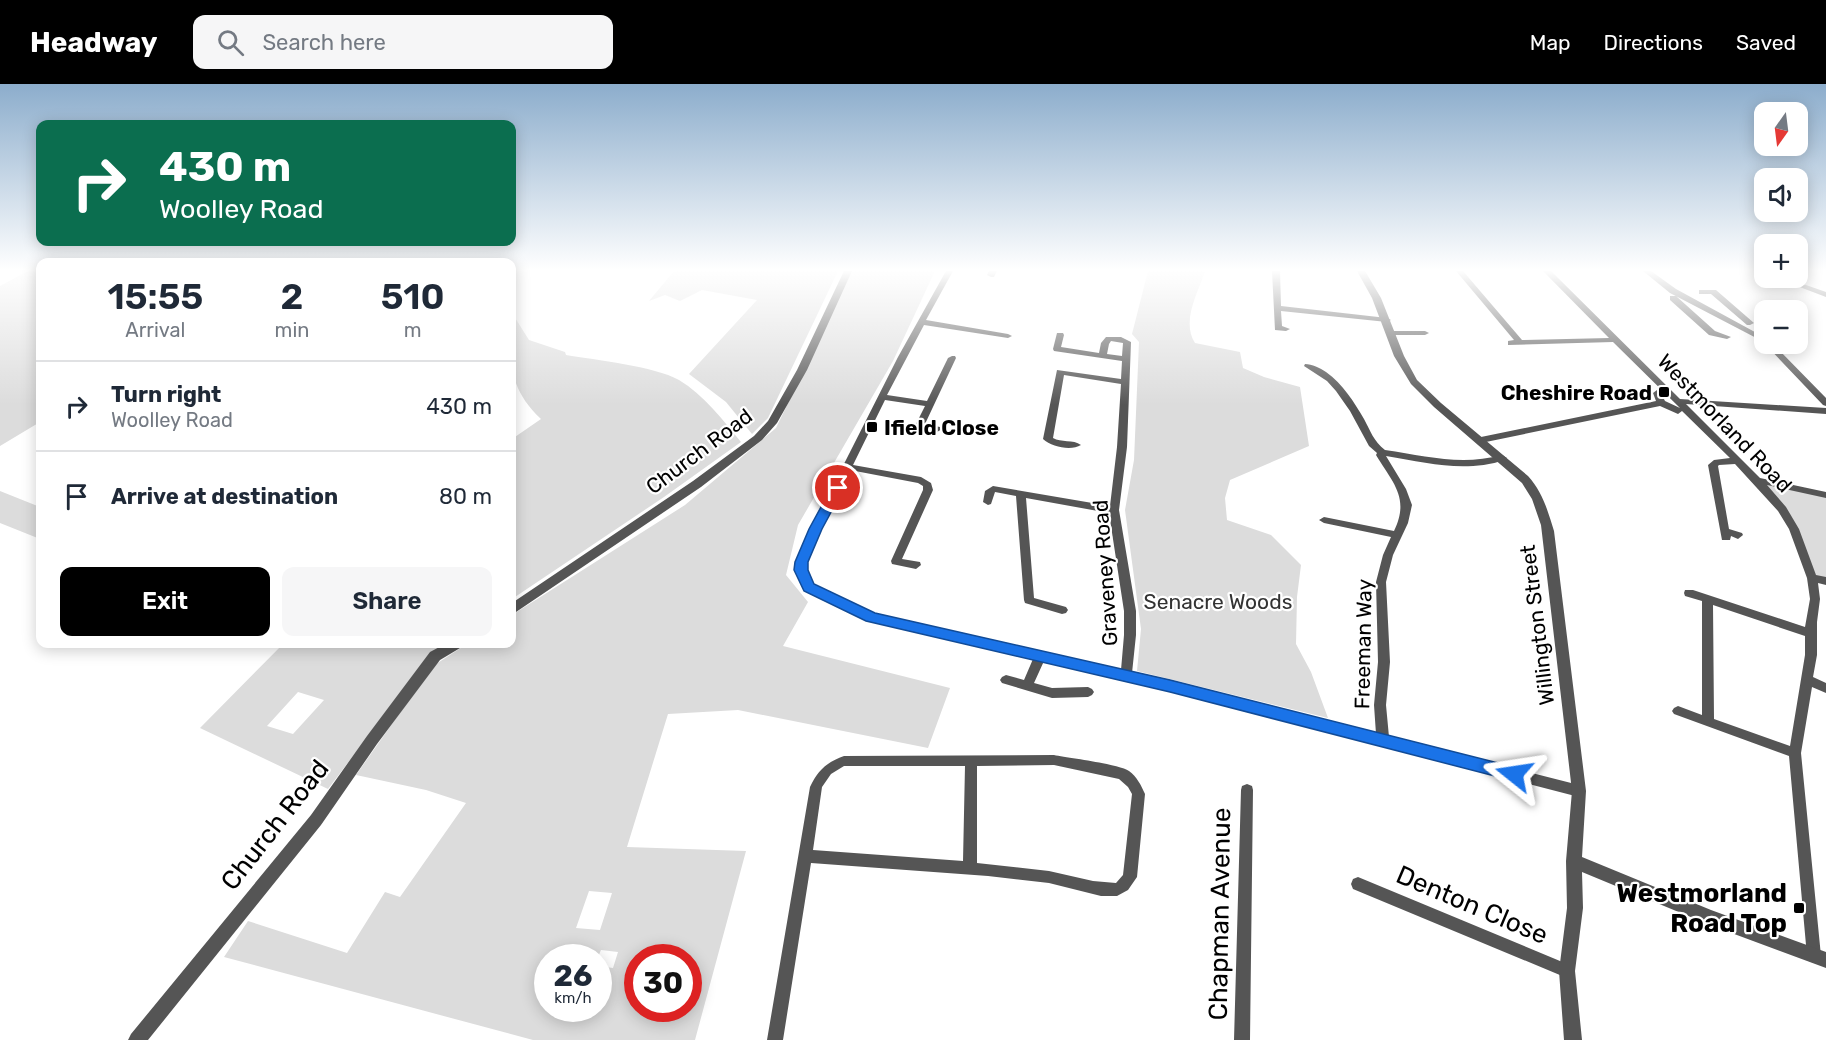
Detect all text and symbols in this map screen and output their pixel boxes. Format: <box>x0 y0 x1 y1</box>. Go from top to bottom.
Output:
search box <box>193 15 613 69</box>
text: Headway <box>30 26 157 59</box>
icon: search <box>214 26 247 59</box>
text: Search here <box>262 29 386 56</box>
text: Map <box>1530 30 1571 55</box>
text: Directions <box>1604 30 1703 55</box>
text: Saved <box>1736 30 1796 55</box>
north arrow <box>1754 102 1808 156</box>
map controls <box>1754 102 1808 354</box>
text: 430 m <box>159 142 291 192</box>
icon: right <box>60 144 138 222</box>
button: sound <box>1754 168 1808 222</box>
text: Woolley Road <box>159 193 324 225</box>
button: + <box>1754 234 1808 288</box>
text: 15:55 <box>107 275 203 318</box>
text: 2 <box>281 275 303 318</box>
text: 510 <box>381 275 445 318</box>
button: − <box>1754 300 1808 354</box>
text: Arrival <box>125 318 185 342</box>
text: min <box>275 318 309 342</box>
text: m <box>404 318 422 342</box>
street label: Westmorland Road <box>1653 349 1797 497</box>
place label: Cheshire Road <box>1501 380 1652 405</box>
text: Turn right <box>111 381 221 408</box>
marker: Cheshire Road <box>1657 385 1671 399</box>
icon: right <box>60 390 93 423</box>
text: 430 m <box>426 393 492 420</box>
street label: Church Road <box>641 403 757 499</box>
text: Woolley Road <box>111 408 233 432</box>
place label: Ifield Close <box>884 415 999 440</box>
marker: Ifield Close <box>865 420 879 434</box>
pin <box>812 462 863 513</box>
icon: arrive <box>821 471 854 504</box>
icon: arrive <box>60 480 93 513</box>
text: Arrive at destination <box>111 483 338 510</box>
text: 80 m <box>439 483 492 510</box>
street label: Graveney Road <box>1087 499 1123 647</box>
street label: Willington Street <box>1515 543 1559 707</box>
button: Exit <box>60 567 270 636</box>
button: Share <box>282 567 492 636</box>
street label: Freeman Way <box>1349 578 1377 709</box>
park label: Senacre Woods <box>1144 589 1292 614</box>
position arrow <box>1482 742 1546 806</box>
street label: Church Road <box>215 754 335 896</box>
street label: Chapman Avenue <box>1203 807 1237 1021</box>
street label: Denton Close <box>1392 859 1552 951</box>
place label: Westmorland Road Top <box>1617 878 1787 939</box>
marker: Westmorland Road Top <box>1792 901 1806 915</box>
speed limit sign: 30 <box>624 944 702 1022</box>
text: 26 <box>553 958 593 994</box>
text: km/h <box>554 989 592 1007</box>

